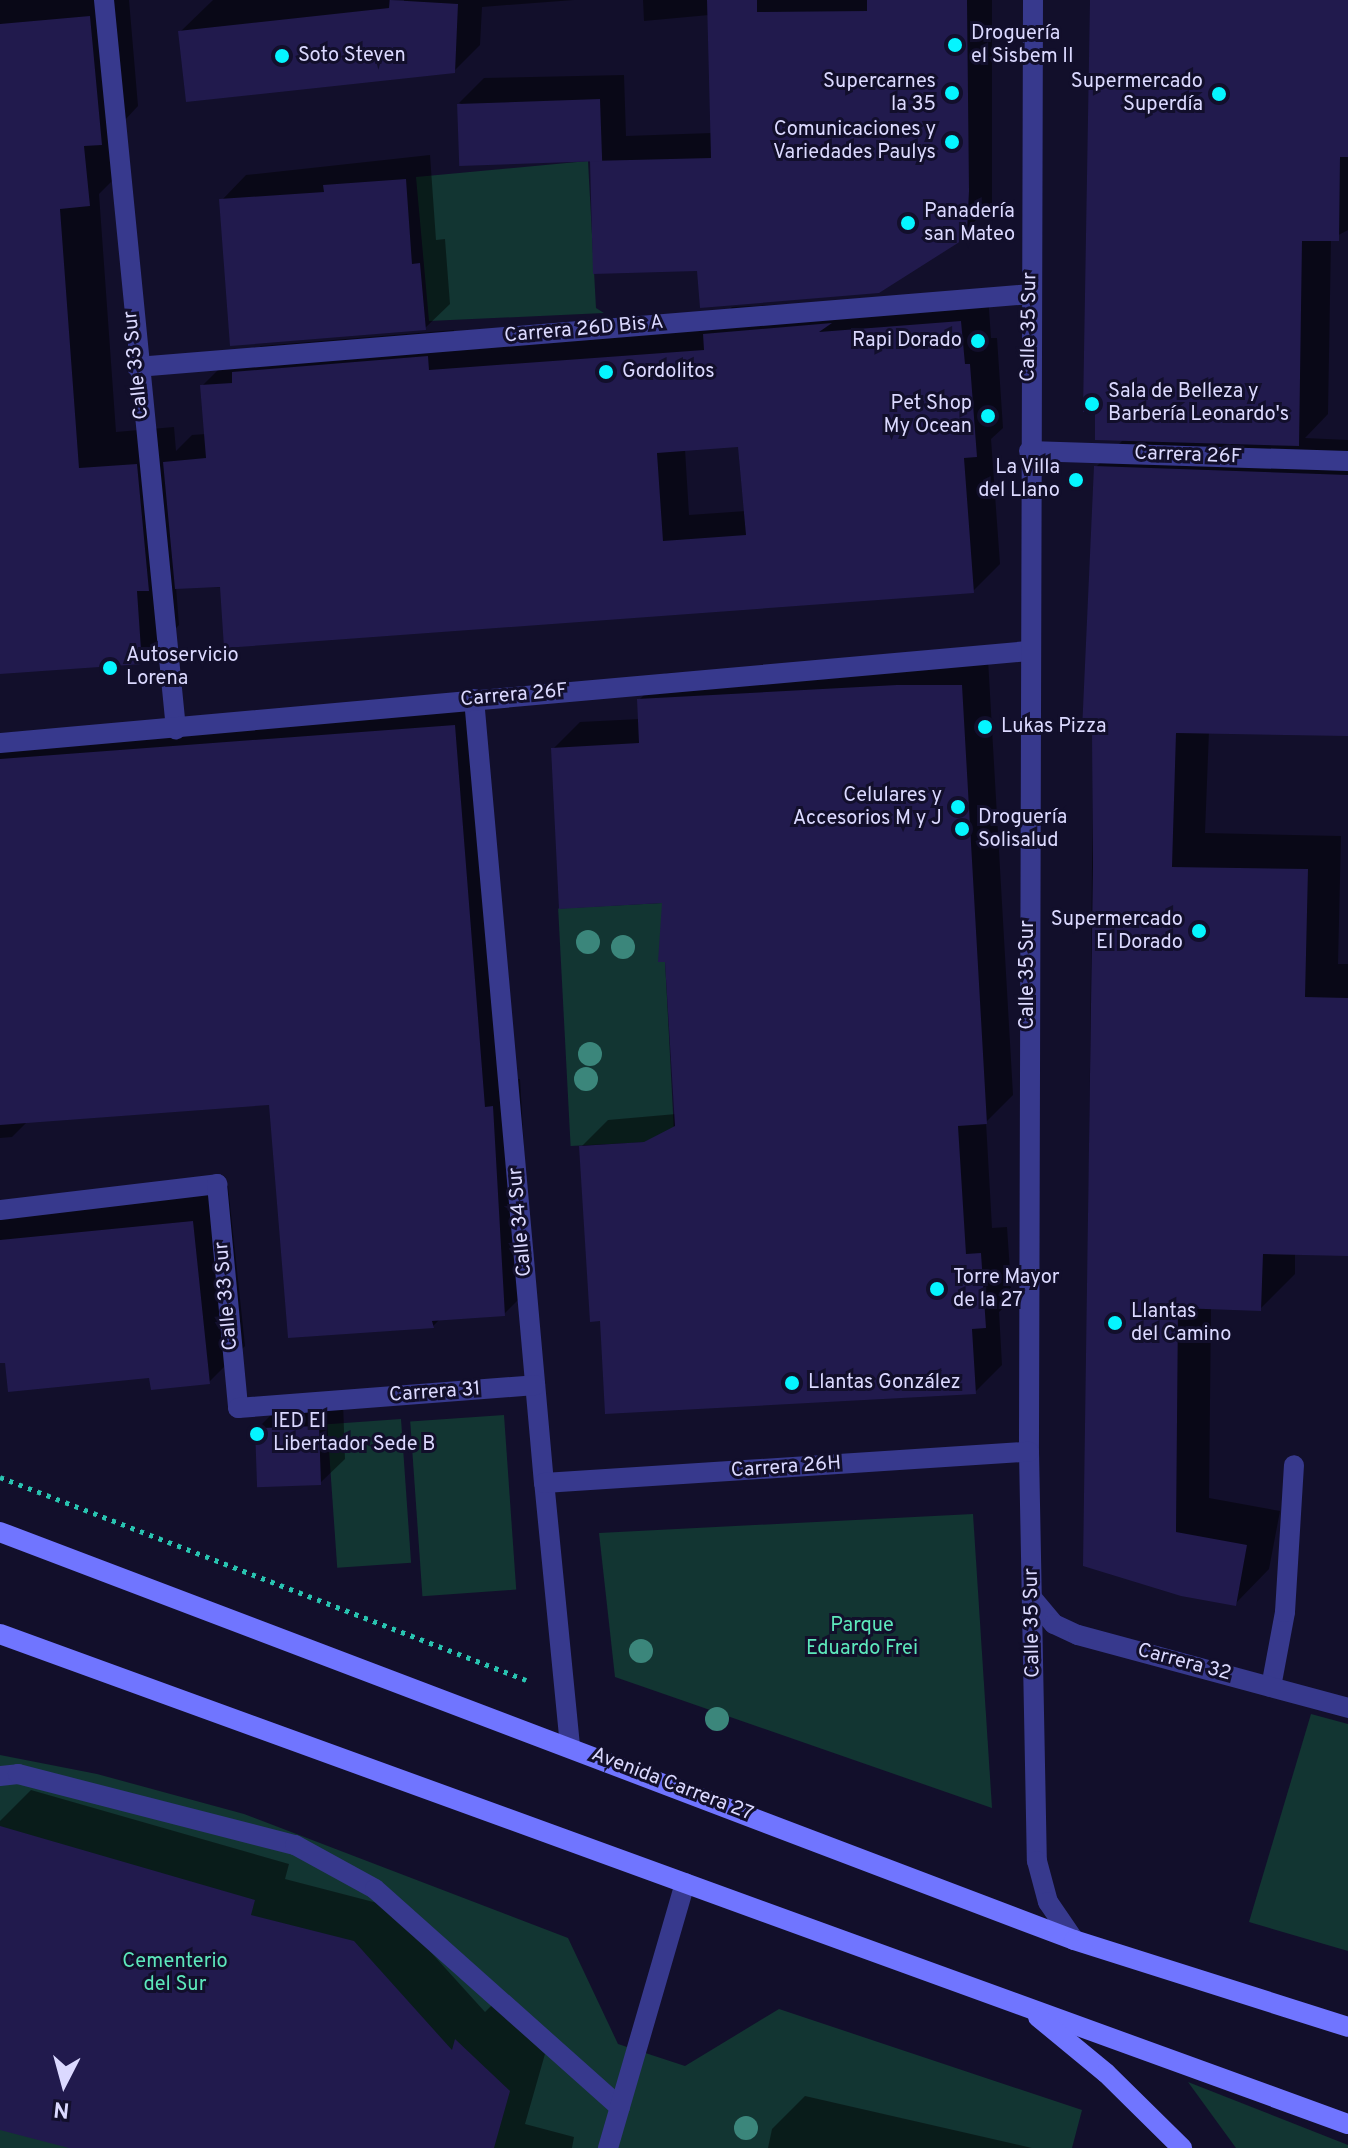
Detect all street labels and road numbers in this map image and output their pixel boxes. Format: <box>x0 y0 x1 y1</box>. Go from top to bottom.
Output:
street label: Calle 35 Sur <box>1017 272 1043 382</box>
street label: Calle 33 Sur <box>119 309 155 421</box>
street label: Carrera 26D Bis A <box>503 311 665 349</box>
street label: Carrera 26F <box>1134 442 1242 470</box>
street label: Carrera 26F <box>459 679 569 713</box>
street label: Calle 35 Sur <box>1016 920 1040 1030</box>
street label: Calle 34 Sur <box>504 1166 538 1278</box>
street label: Calle 33 Sur <box>210 1240 244 1352</box>
street label: Carrera 31 <box>388 1378 482 1408</box>
street label: Carrera 26H <box>730 1452 842 1484</box>
street label: Calle 35 Sur <box>1020 1568 1046 1678</box>
street label: Carrera 32 <box>1134 1639 1234 1687</box>
street label: Avenida Carrera 27 <box>588 1743 756 1827</box>

